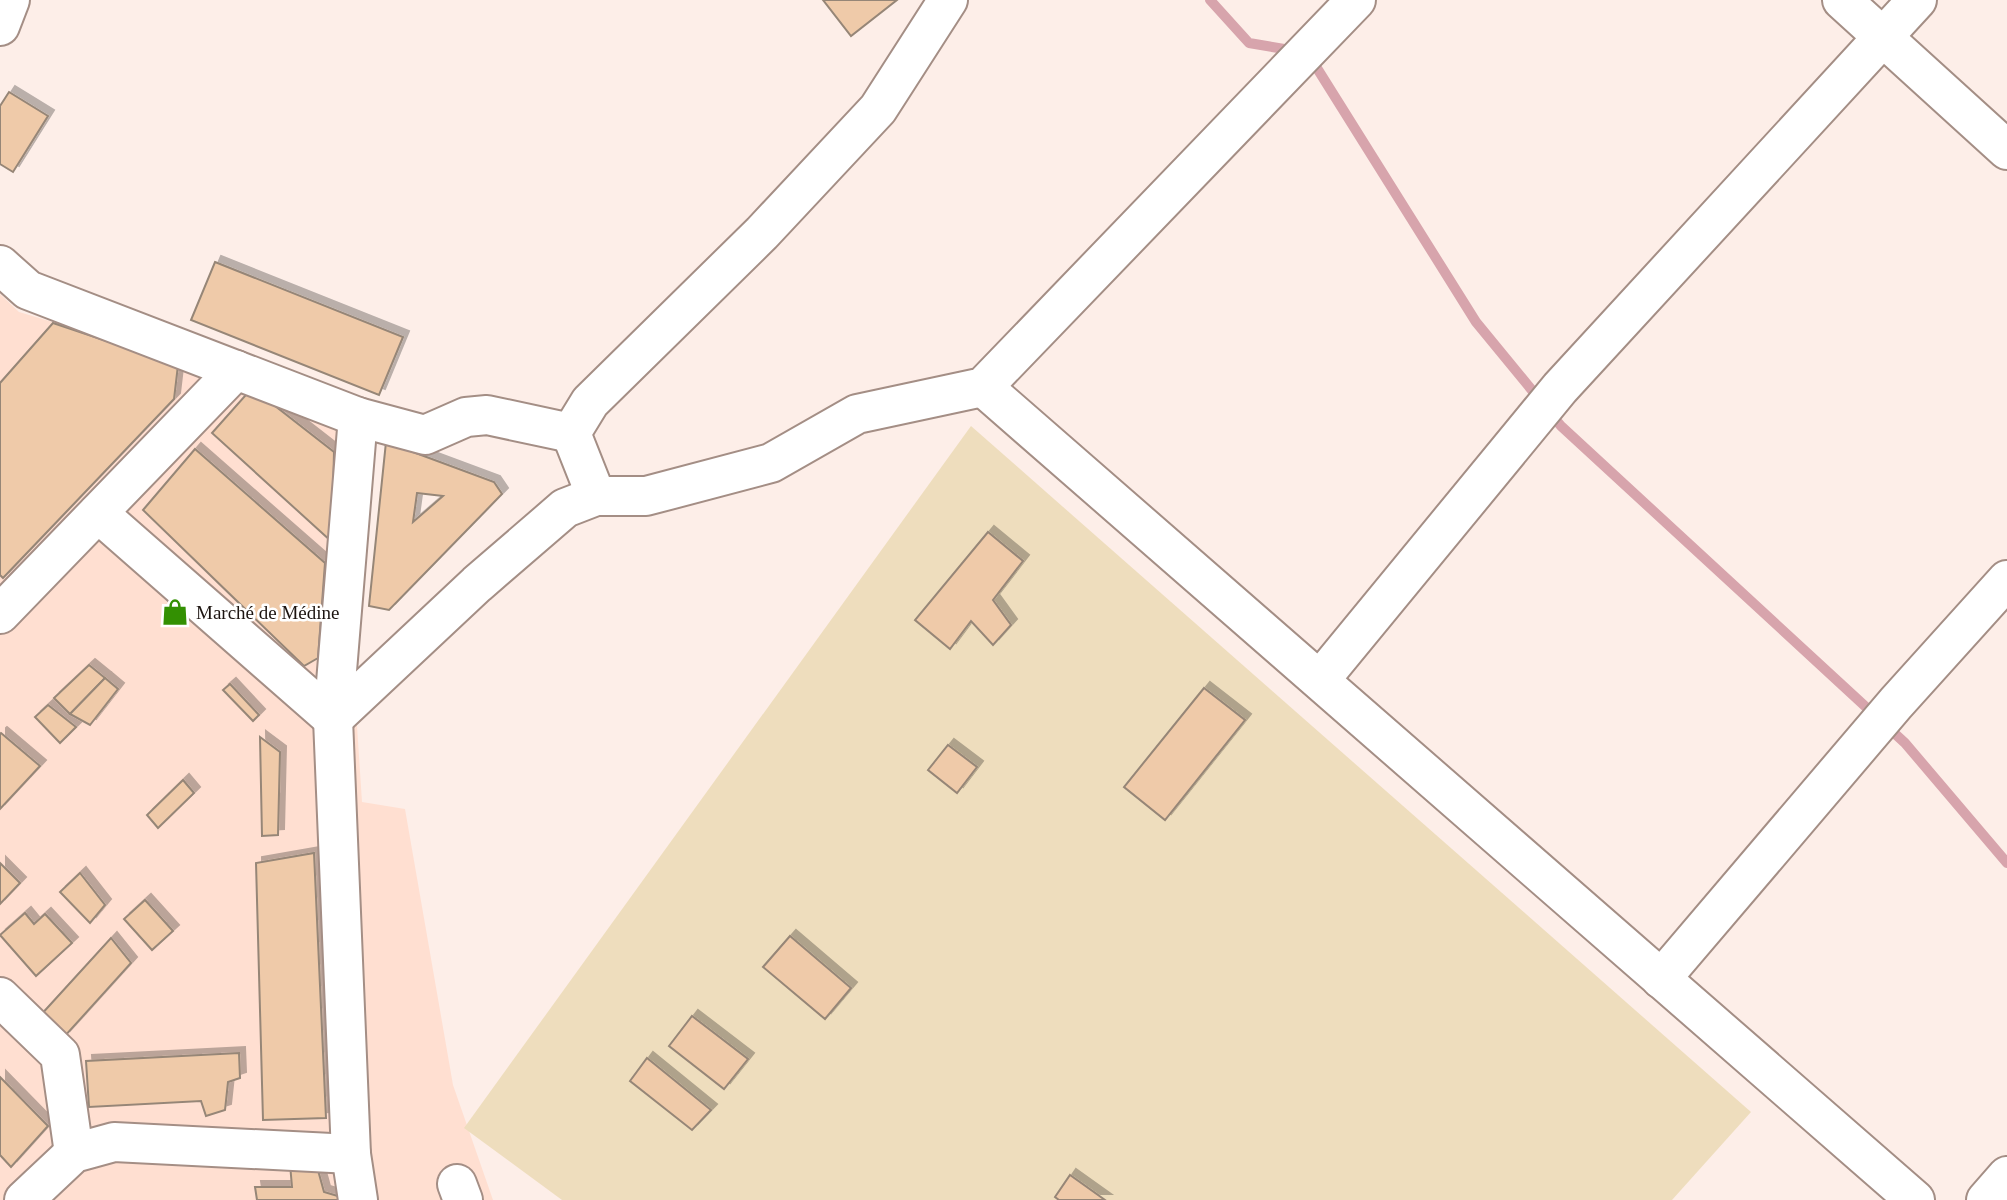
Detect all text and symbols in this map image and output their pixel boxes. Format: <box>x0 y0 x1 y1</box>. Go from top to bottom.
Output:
shop icon: Marché de Médine <box>160 597 190 627</box>
place label: Marché de Médine <box>196 602 340 623</box>

